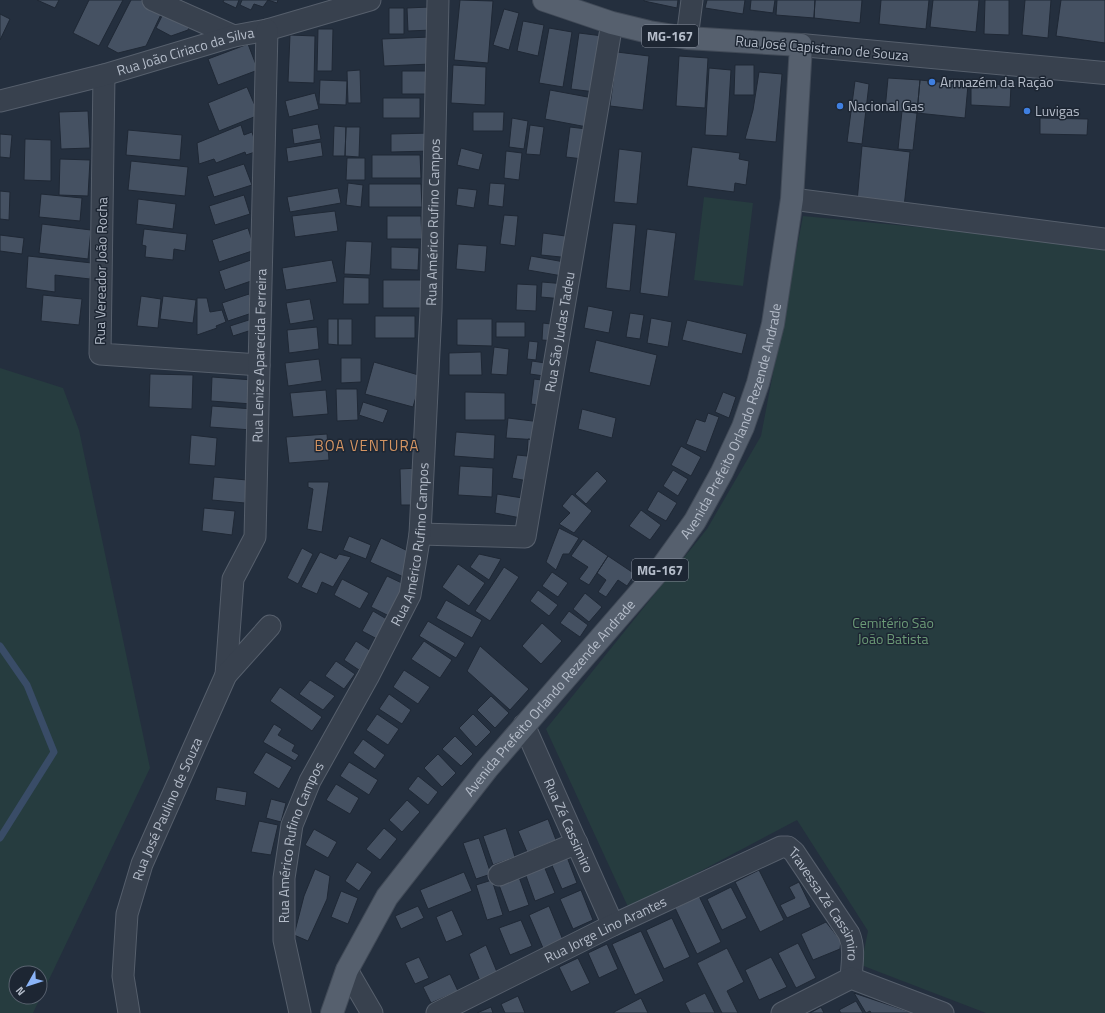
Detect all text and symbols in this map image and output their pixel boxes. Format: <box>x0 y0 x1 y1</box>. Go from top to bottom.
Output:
street label: Rua João Ciriaco da Silva <box>114 22 256 81</box>
road number: MG-167 <box>642 25 698 47</box>
street label: Rua José Capistrano de Souza <box>735 29 910 66</box>
place label: Armazém da Ração <box>940 71 1054 92</box>
marker: Armazém da Ração <box>927 77 937 87</box>
place label: Nacional Gas <box>848 95 924 116</box>
place label: Luvigas <box>1035 100 1080 121</box>
marker: Nacional Gas <box>835 101 845 111</box>
marker: Luvigas <box>1022 106 1032 116</box>
street label: Rua Américo Rufino Campos <box>420 138 445 306</box>
street label: Rua Vereador João Rocha <box>89 197 112 345</box>
street label: Rua Lenize Aparecida Ferreira <box>246 268 271 443</box>
street label: Rua São Judas Tadeu <box>539 270 580 394</box>
street label: Avenida Prefeito Orlando Rezende Andrade <box>674 302 786 543</box>
district label: BOA VENTURA <box>315 434 420 457</box>
street label: Rua Américo Rufino Campos <box>385 462 434 630</box>
road number: MG-167 <box>632 559 688 581</box>
street label: Avenida Prefeito Orlando Rezende Andrade <box>459 594 640 800</box>
park label: Cemitério São João Batista <box>852 612 934 649</box>
street label: Rua José Paulino de Souza <box>127 734 207 883</box>
street label: Rua Américo Rufino Campos <box>273 758 329 923</box>
street label: Rua Zé Cassimiro <box>539 775 599 876</box>
street label: Travessa Zé Cassimiro <box>785 841 864 961</box>
street label: Rua Jorge Lino Arantes <box>540 891 670 968</box>
north arrow <box>8 965 48 1005</box>
text: N <box>12 983 29 999</box>

